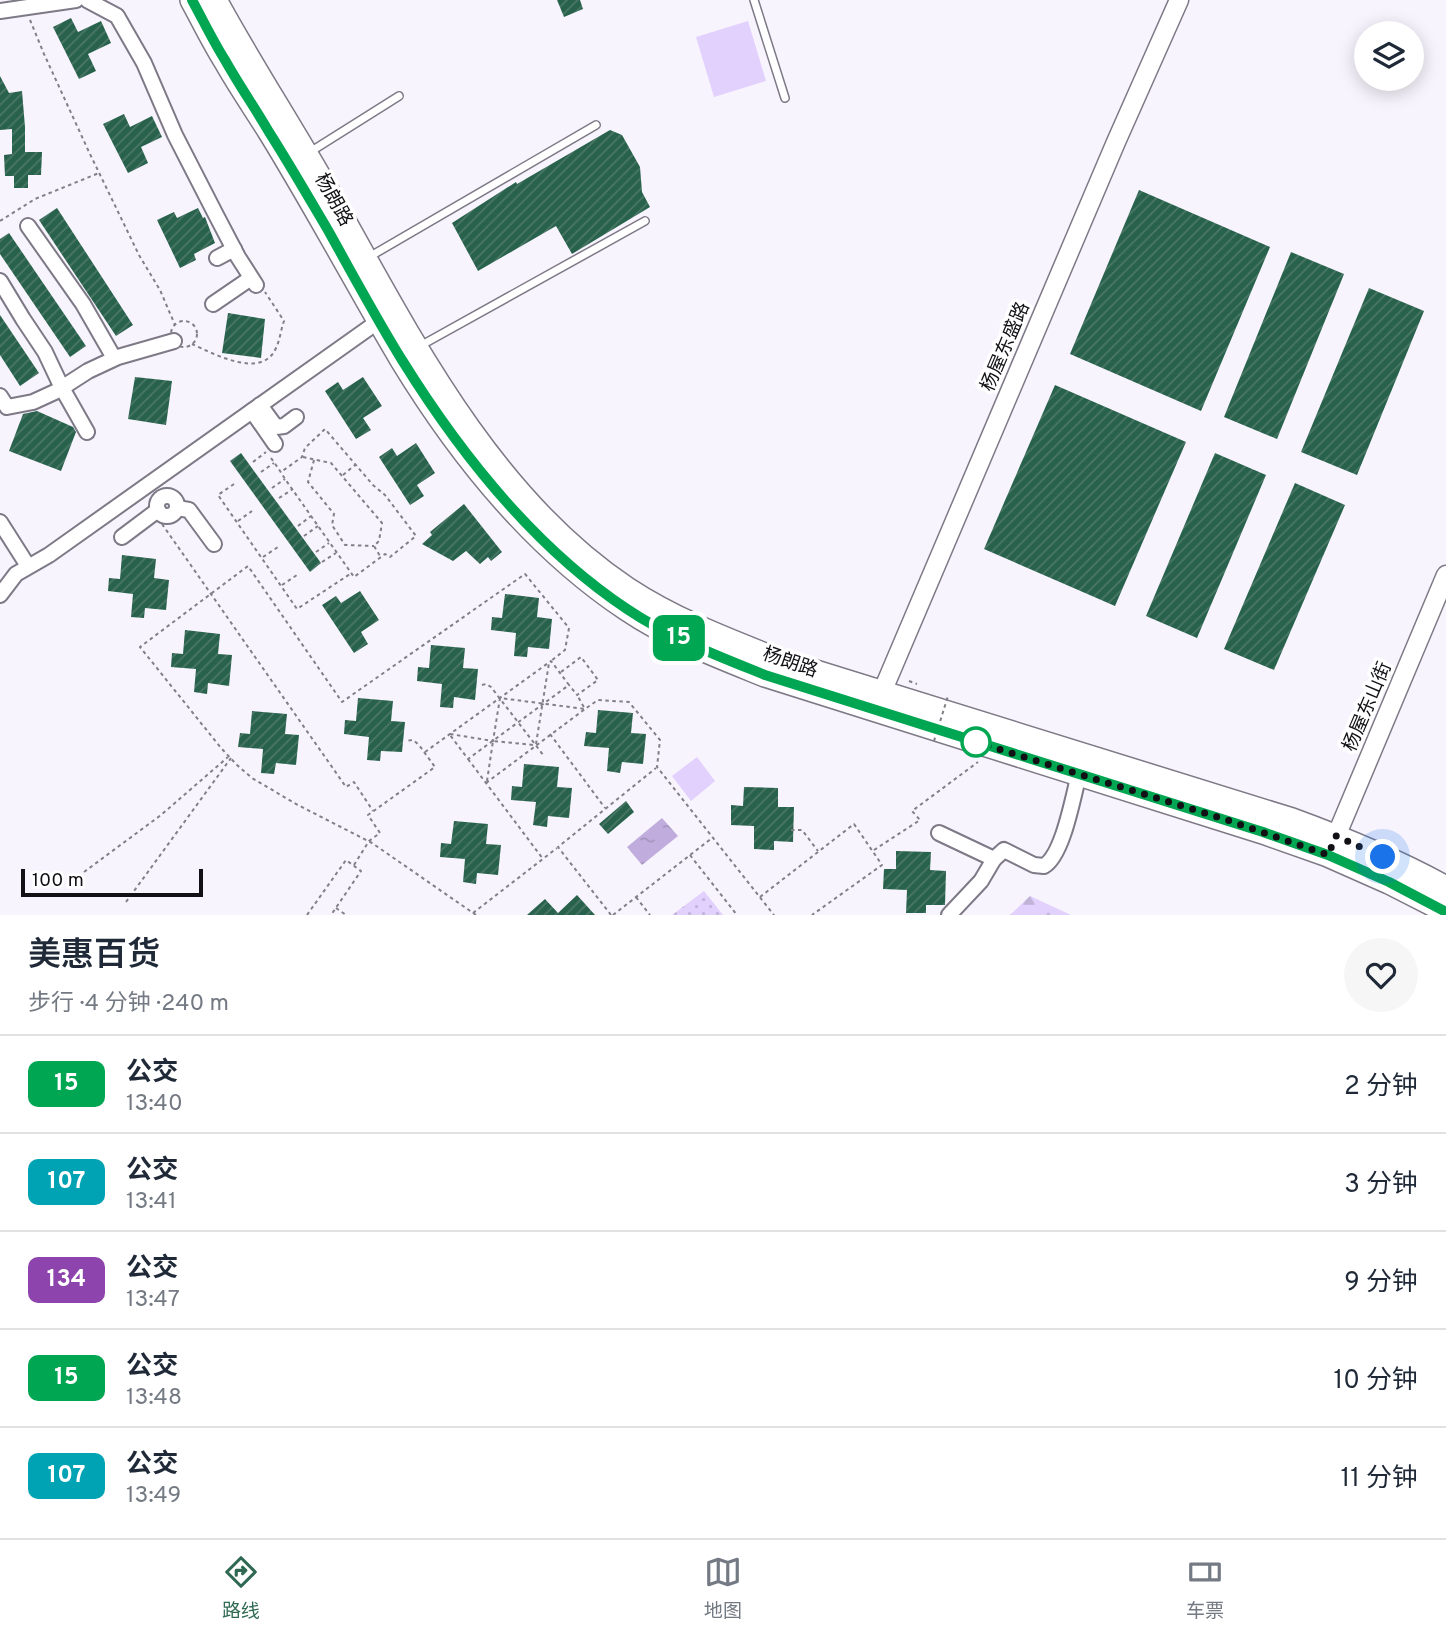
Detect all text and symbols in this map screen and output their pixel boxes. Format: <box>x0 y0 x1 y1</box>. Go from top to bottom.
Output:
map controls <box>1354 21 1424 91</box>
button: layers <box>1354 21 1424 91</box>
street label: 杨朗路 <box>309 169 357 231</box>
street label: 杨屋东盛路 <box>976 299 1036 395</box>
line badge: 15 <box>648 615 710 661</box>
text: 15 <box>667 623 691 653</box>
street label: 杨朗路 <box>759 642 821 684</box>
street label: 杨屋东山街 <box>1338 659 1398 755</box>
unlabelled marker <box>961 727 991 757</box>
your location <box>1365 839 1400 874</box>
scale bar <box>21 866 203 898</box>
text: 100 m <box>32 869 84 893</box>
text: 美惠百货 <box>28 936 160 978</box>
button: heart <box>1344 938 1418 1012</box>
text: 步行 · 4 分钟 · 240 m <box>28 990 229 1019</box>
text: 公交 <box>126 1057 178 1090</box>
text: 15 <box>54 1069 79 1099</box>
text: 2 分钟 <box>1344 1071 1418 1104</box>
text: 13:40 <box>126 1090 183 1119</box>
text: 公交 <box>126 1155 178 1188</box>
text: 107 <box>48 1167 85 1197</box>
text: 3 分钟 <box>1344 1169 1418 1202</box>
text: 13:41 <box>126 1188 176 1217</box>
text: 公交 <box>126 1253 178 1286</box>
text: 134 <box>47 1265 86 1295</box>
text: 9 分钟 <box>1344 1267 1418 1300</box>
text: 13:47 <box>126 1286 180 1315</box>
text: 公交 <box>126 1351 178 1384</box>
text: 15 <box>54 1363 79 1393</box>
text: 10 分钟 <box>1333 1365 1418 1398</box>
text: 13:48 <box>126 1384 182 1413</box>
text: 公交 <box>126 1449 178 1482</box>
text: 107 <box>48 1461 85 1491</box>
text: 11 分钟 <box>1340 1463 1418 1496</box>
text: 13:49 <box>126 1482 181 1511</box>
tab: 路线 <box>222 1553 260 1624</box>
tab: 地图 <box>704 1553 742 1624</box>
tab: 车票 <box>1186 1553 1224 1624</box>

